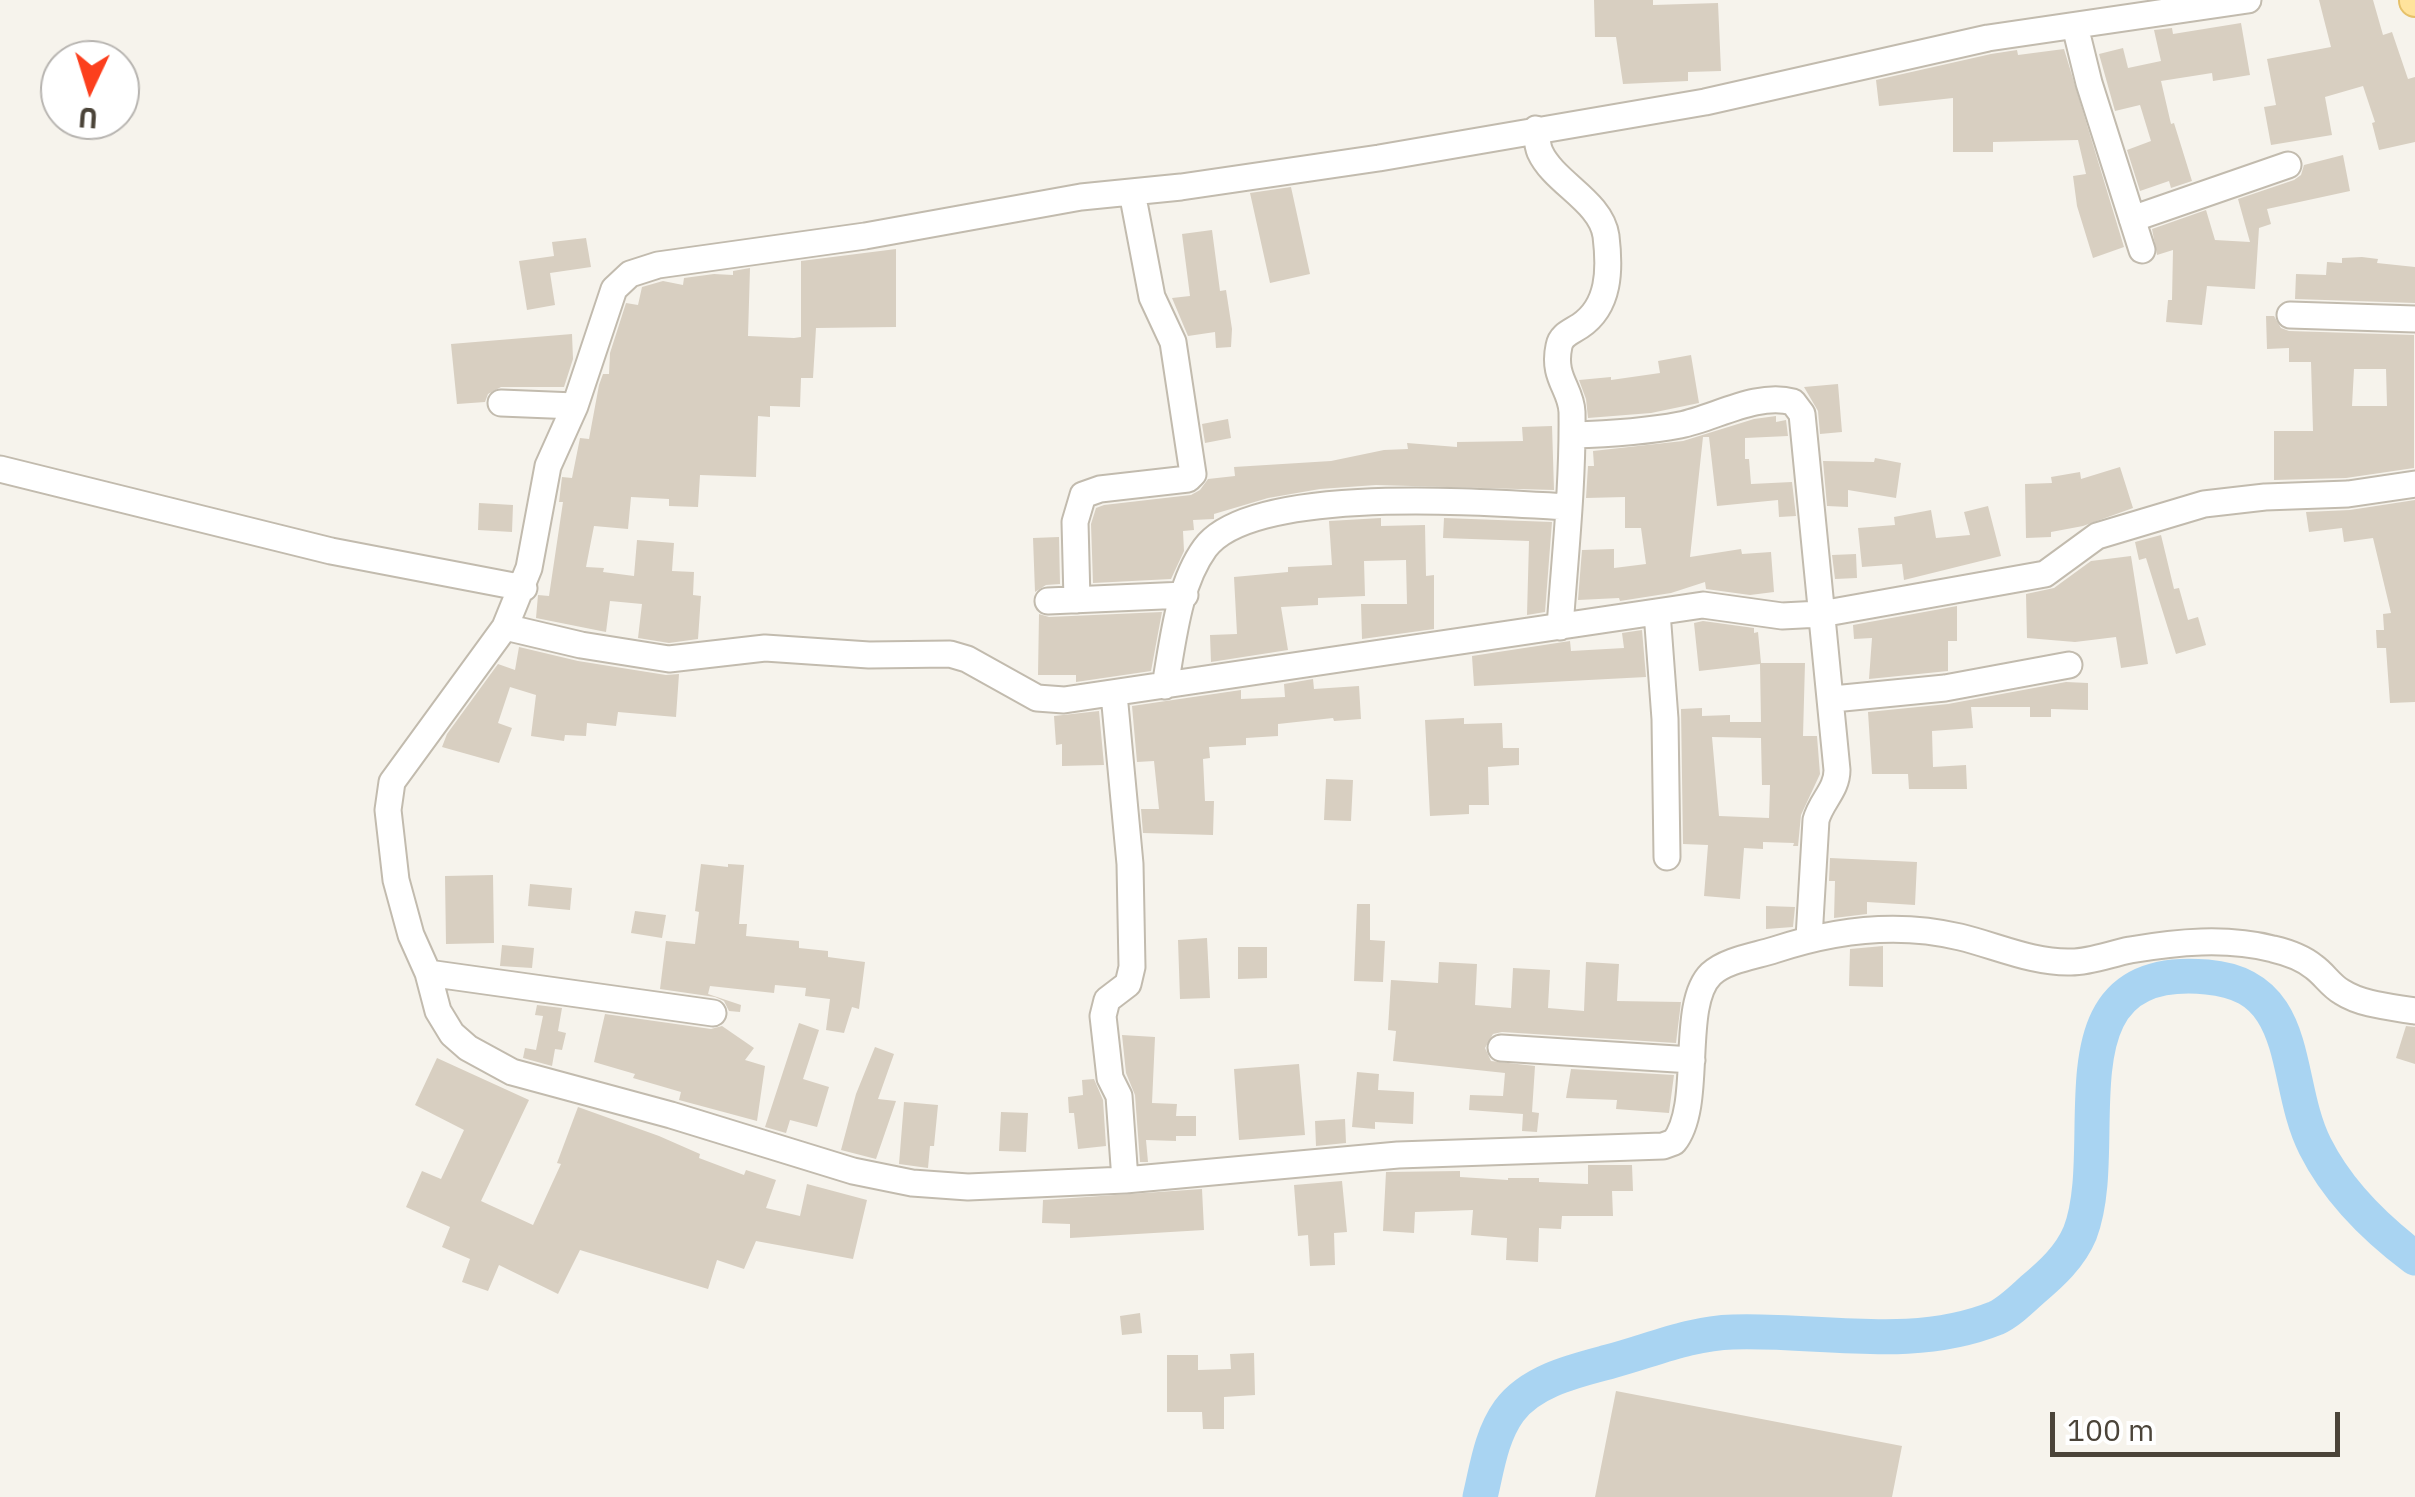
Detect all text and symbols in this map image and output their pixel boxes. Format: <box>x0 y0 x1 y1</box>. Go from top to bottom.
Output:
north arrow <box>40 40 140 140</box>
text: U <box>77 99 99 138</box>
scale bar <box>2055 1392 2345 1454</box>
text: 100 m <box>2067 1410 2154 1449</box>

